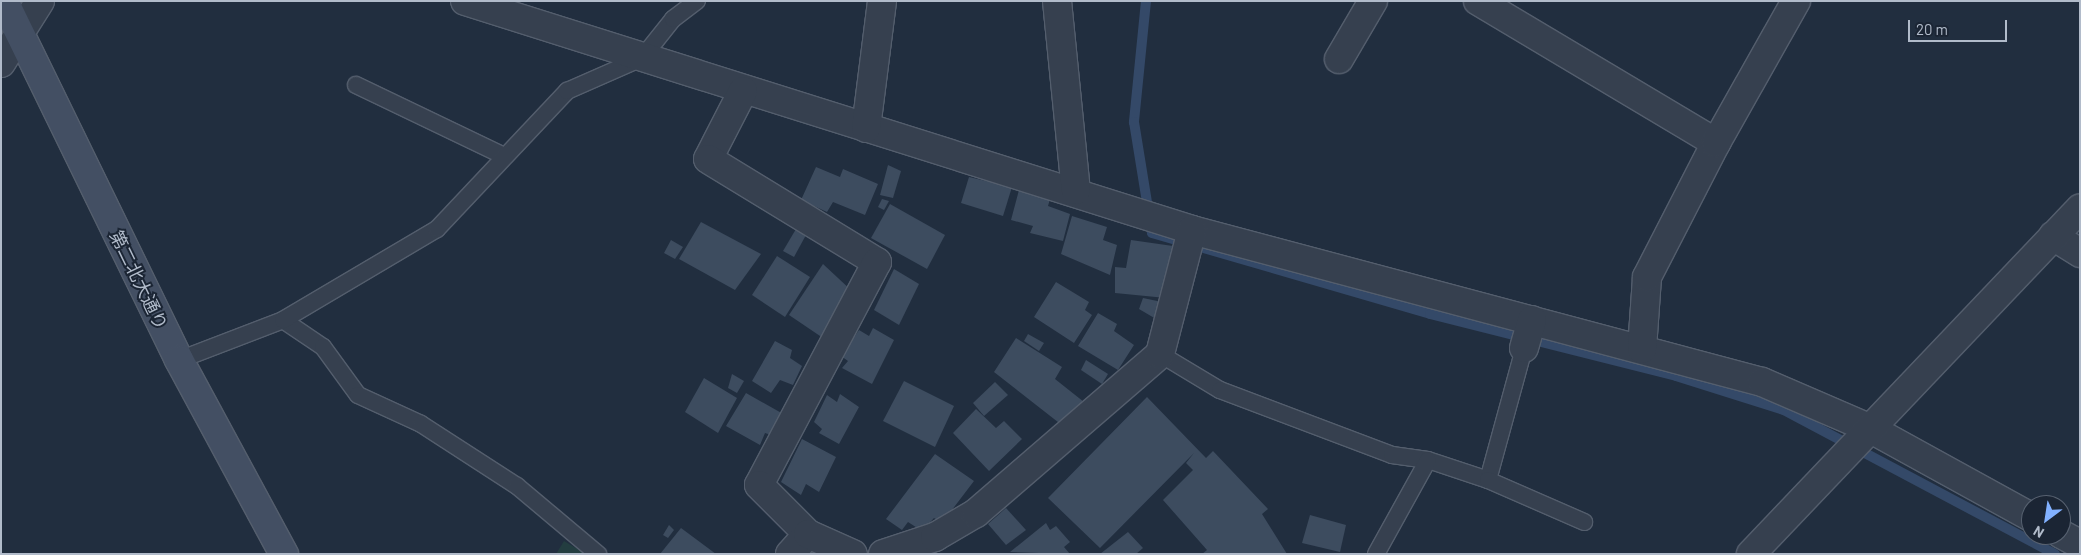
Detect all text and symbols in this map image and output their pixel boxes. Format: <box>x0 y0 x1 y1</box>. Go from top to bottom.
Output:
scale bar <box>1911 10 2010 42</box>
text: 20 m <box>1916 20 1948 38</box>
street label: 第二北大通り <box>106 227 172 333</box>
north arrow <box>2021 495 2071 545</box>
text: N <box>2030 523 2047 542</box>

